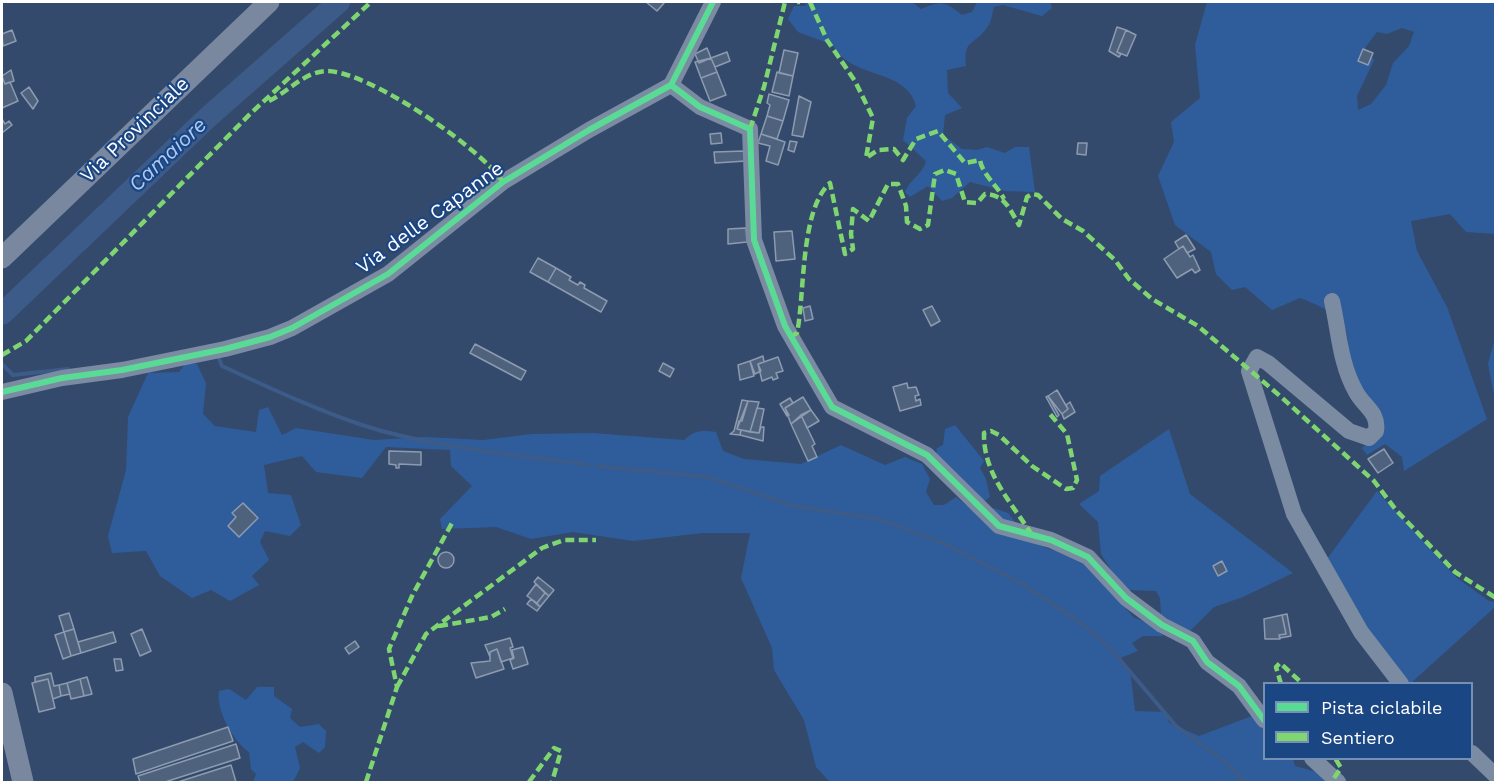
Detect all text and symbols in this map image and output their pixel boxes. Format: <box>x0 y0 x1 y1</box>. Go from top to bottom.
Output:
street label: Via Provinciale <box>76 72 194 188</box>
water label: Camaiore <box>124 113 212 197</box>
street label: Via delle Capanne <box>352 156 508 280</box>
legend <box>1263 682 1473 760</box>
text: Pista ciclabile <box>1321 697 1442 718</box>
text: Sentiero <box>1321 727 1395 748</box>

